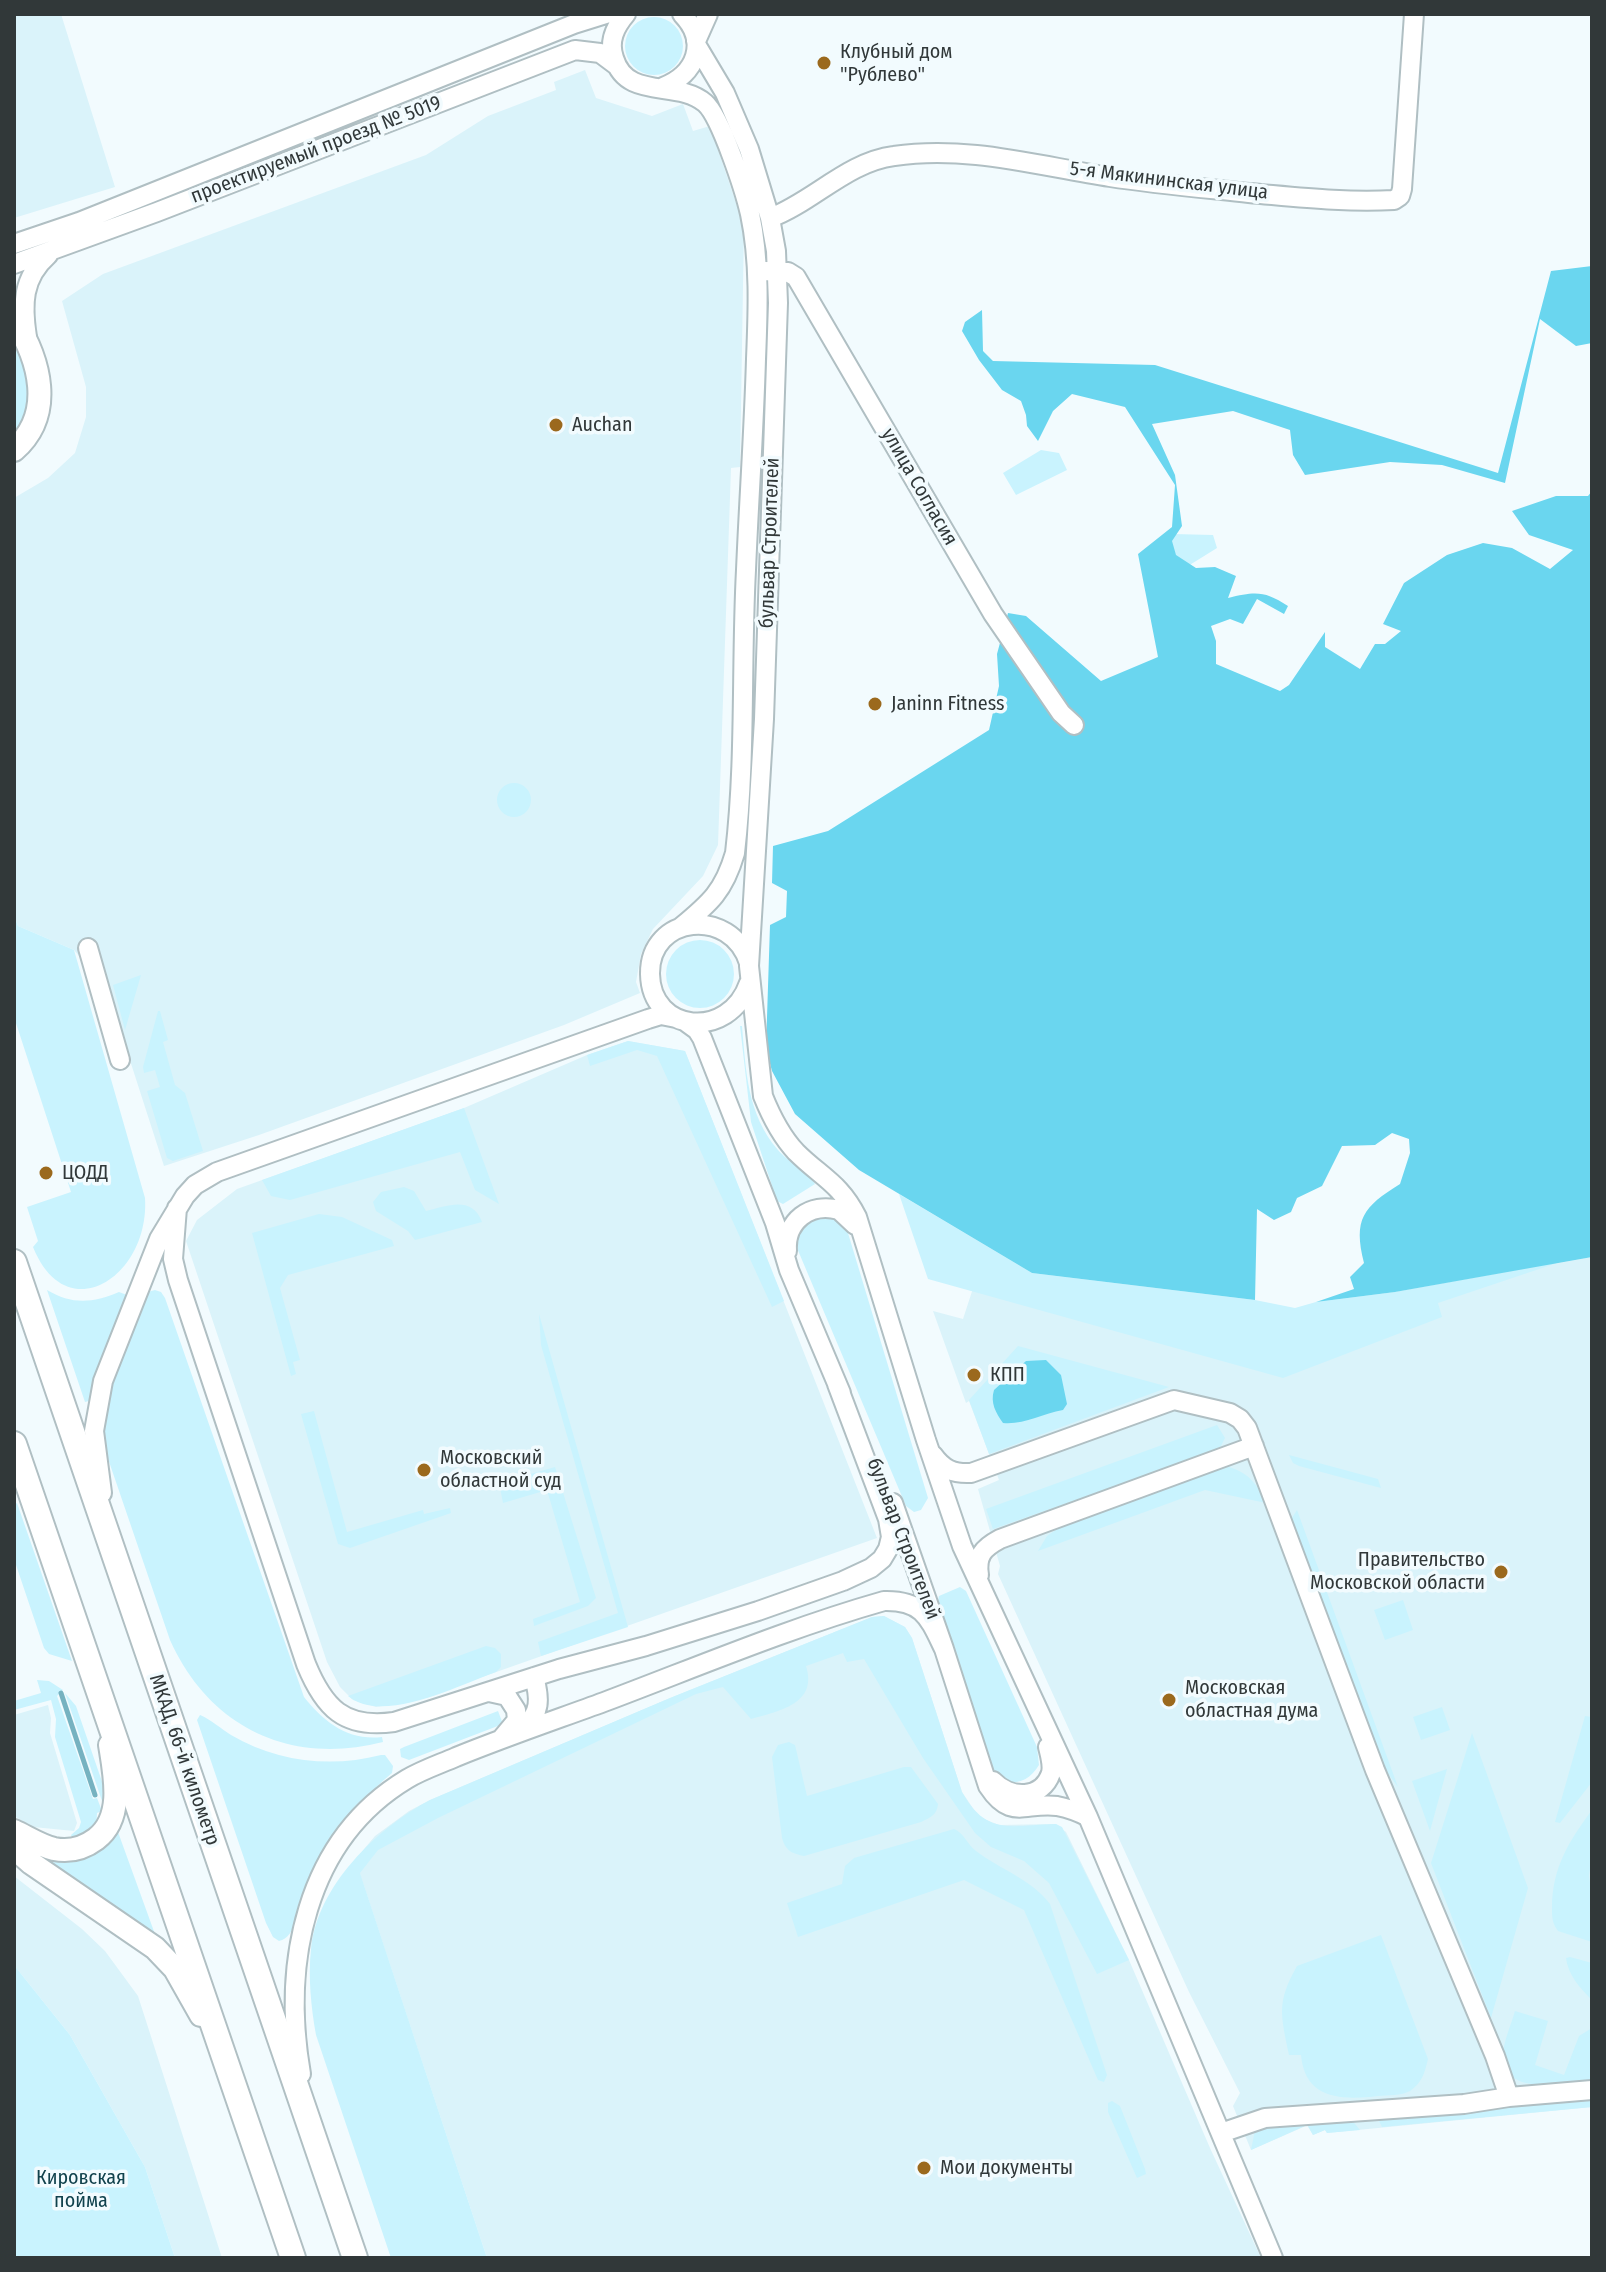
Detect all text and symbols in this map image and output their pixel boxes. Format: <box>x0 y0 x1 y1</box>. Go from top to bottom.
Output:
place label: Клубный дом "Рублево" <box>840 40 952 87</box>
marker: Клубный дом "Рублево" <box>815 54 833 72</box>
street label: проектируемый проезд № 5019 <box>187 91 445 209</box>
street label: 5-я Мякининская улица <box>1069 157 1269 205</box>
place label: Auchan <box>572 413 632 437</box>
marker: Auchan <box>547 416 565 434</box>
street label: улица Согласия <box>876 424 962 550</box>
street label: бульвар Строителей <box>755 457 785 629</box>
place label: Janinn Fitness <box>891 692 1005 716</box>
marker: Janinn Fitness <box>866 695 884 713</box>
place label: ЦОДД <box>62 1161 108 1185</box>
marker: ЦОДД <box>37 1164 55 1182</box>
place label: КПП <box>990 1363 1025 1387</box>
marker: КПП <box>965 1366 983 1384</box>
place label: Московский областной суд <box>440 1446 561 1493</box>
street label: бульвар Строителей <box>861 1455 945 1623</box>
marker: Московский областной суд <box>415 1461 433 1479</box>
place label: Правительство Московской области <box>1310 1548 1485 1595</box>
marker: Правительство Московской области <box>1492 1563 1510 1581</box>
street label: МКАД, 66-й километр <box>143 1671 225 1849</box>
place label: Московская областная дума <box>1185 1676 1318 1723</box>
marker: Московская областная дума <box>1160 1691 1178 1709</box>
place label: Мои документы <box>940 2156 1073 2180</box>
marker: Мои документы <box>915 2159 933 2177</box>
park label: Кировская пойма <box>36 2166 126 2213</box>

